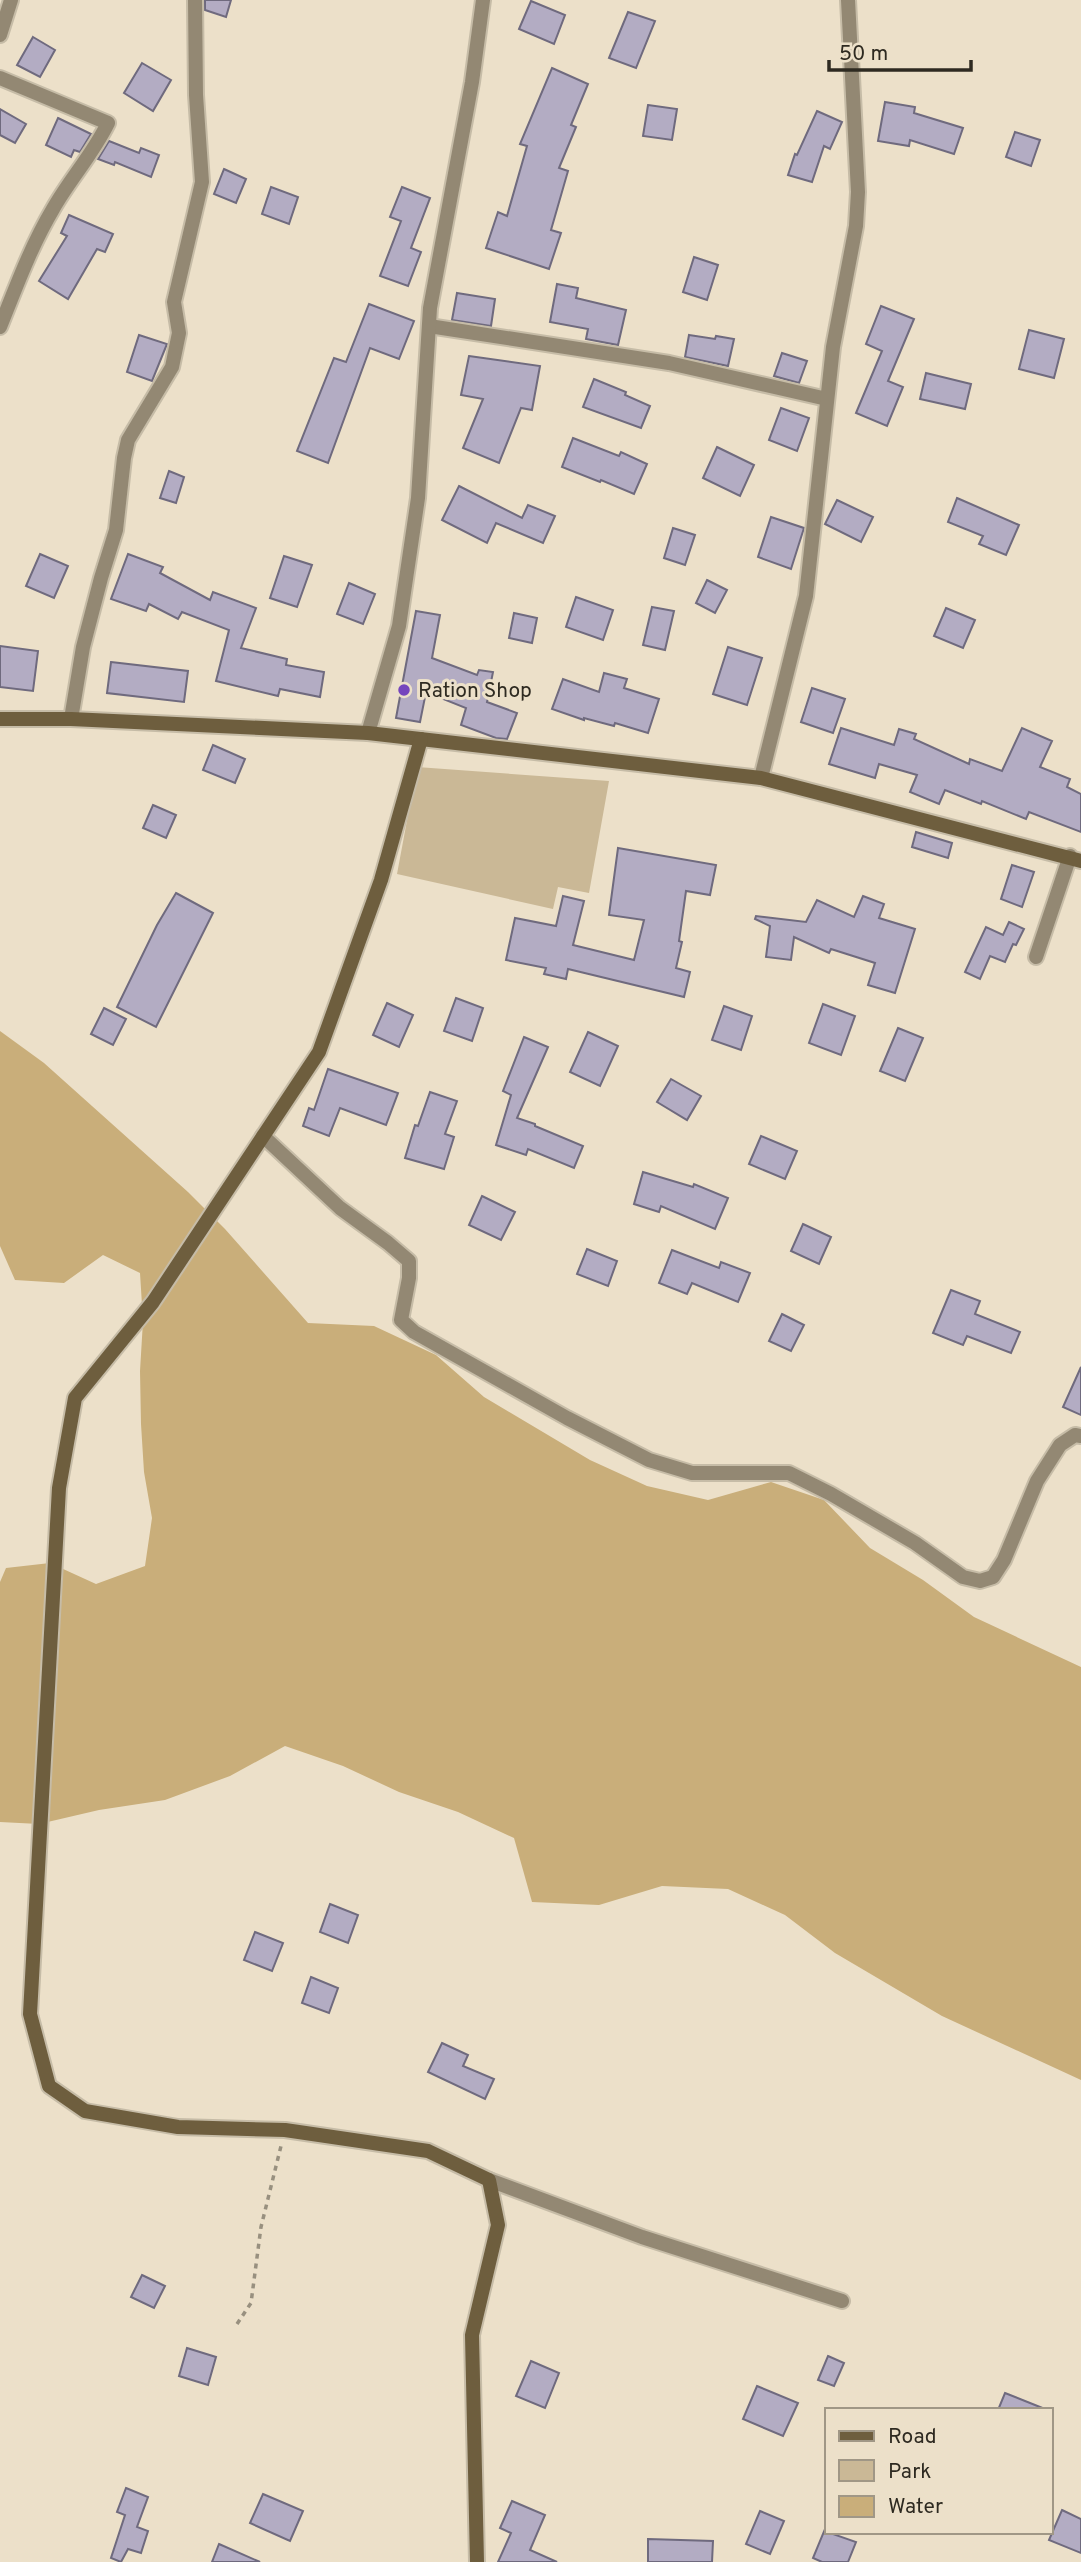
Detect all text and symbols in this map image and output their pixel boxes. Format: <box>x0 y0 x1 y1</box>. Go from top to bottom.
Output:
scale bar <box>829 28 971 72</box>
text: 50 m <box>839 41 888 68</box>
place label: Ration Shop <box>418 678 532 705</box>
marker: Ration Shop <box>396 682 412 698</box>
legend <box>825 2408 1053 2534</box>
text: Road <box>888 2424 937 2451</box>
text: Park <box>888 2459 931 2486</box>
text: Water <box>888 2494 943 2521</box>

